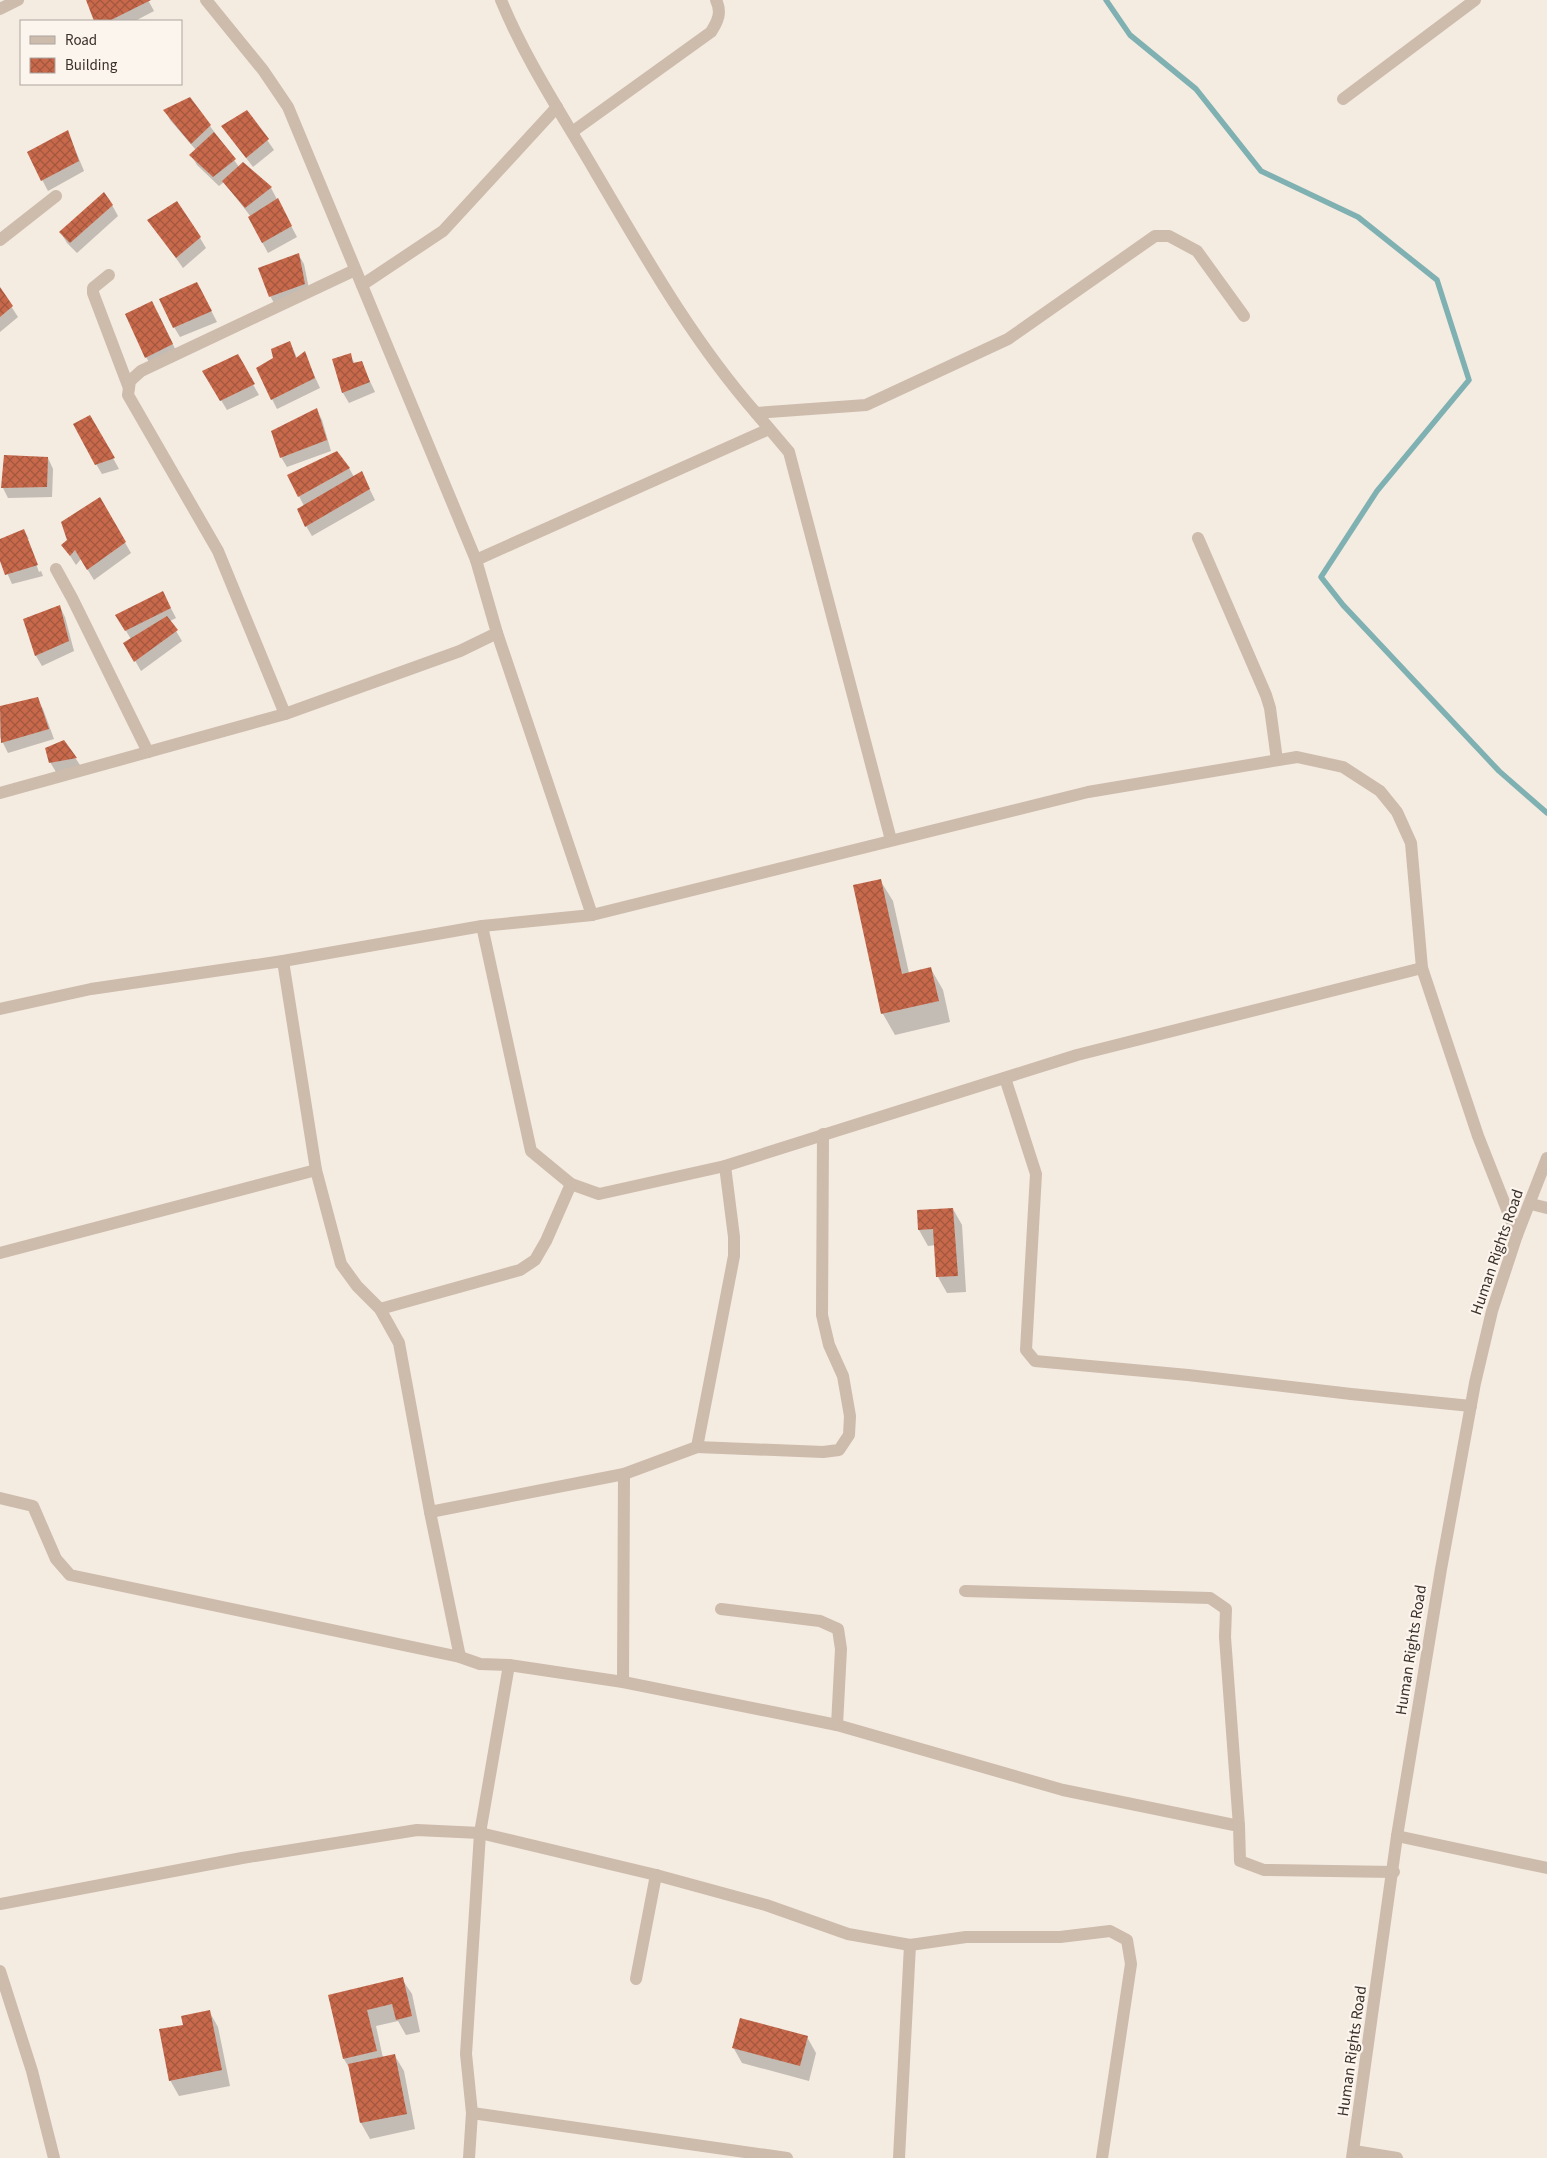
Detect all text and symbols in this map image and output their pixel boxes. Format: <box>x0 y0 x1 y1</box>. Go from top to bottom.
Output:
legend <box>20 20 182 85</box>
text: Road <box>65 30 97 51</box>
text: Building <box>65 55 118 76</box>
street label: Human Rights Road <box>1465 1186 1529 1318</box>
street label: Human Rights Road <box>1390 1583 1432 1717</box>
street label: Human Rights Road <box>1332 1984 1372 2118</box>

